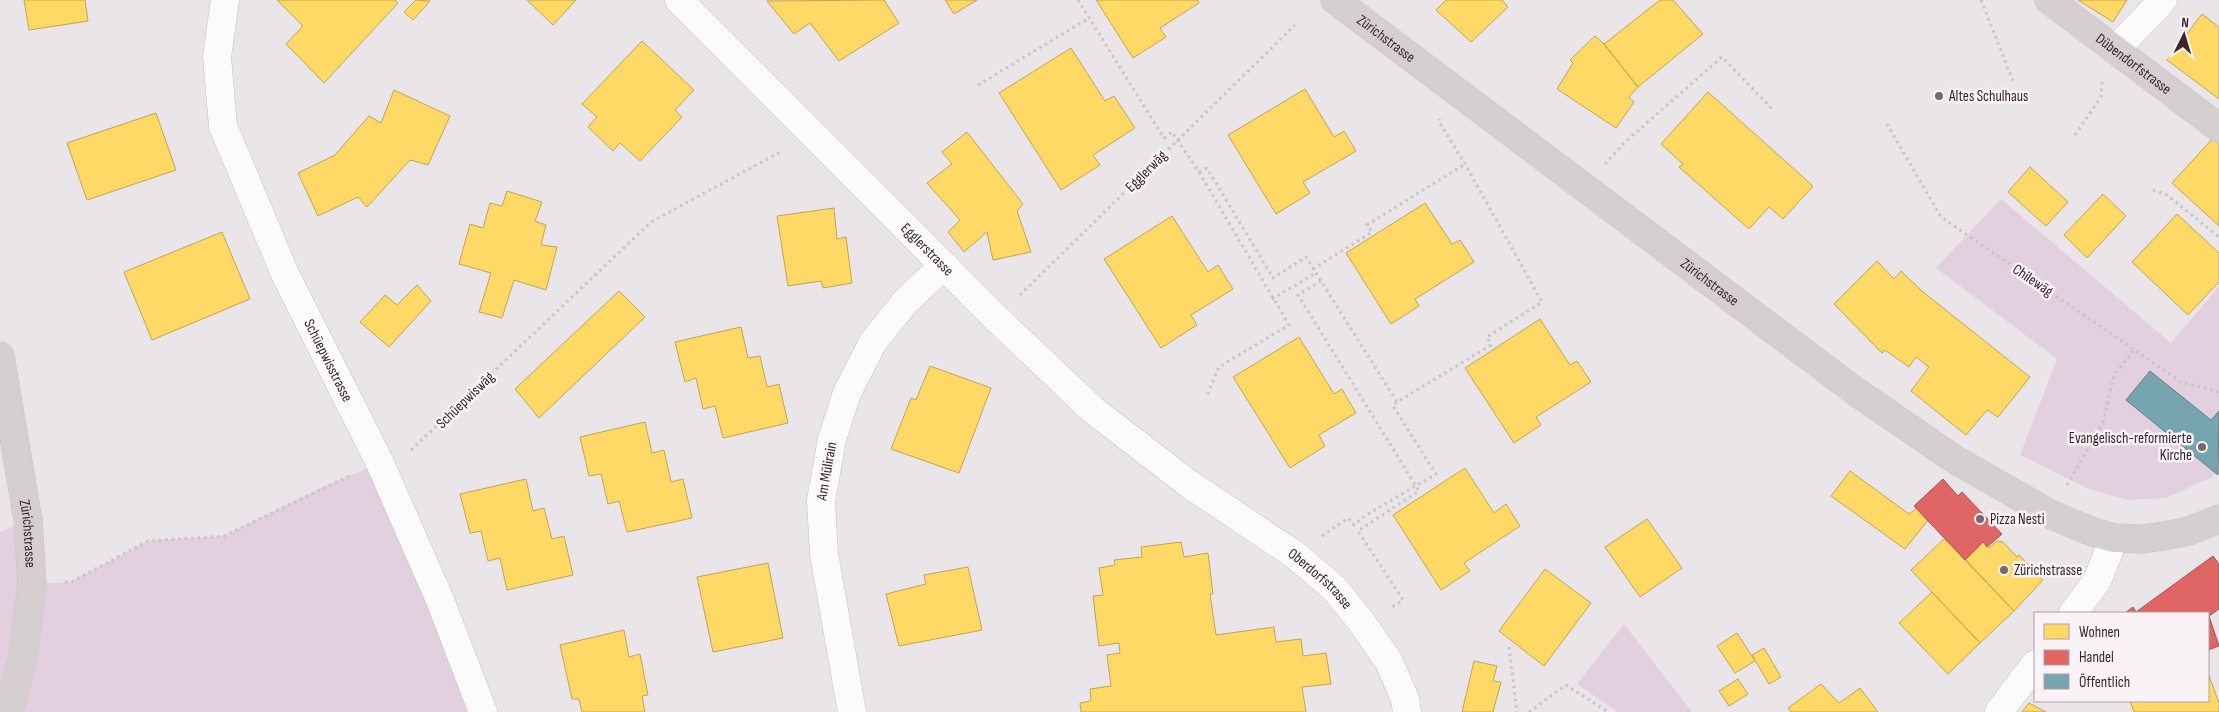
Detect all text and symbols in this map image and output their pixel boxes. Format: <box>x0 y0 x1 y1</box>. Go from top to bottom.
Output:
north arrow <box>2159 10 2209 60</box>
street label: Zürichstrasse <box>1353 11 1419 67</box>
text: N <box>2181 14 2190 31</box>
street label: Dübendorfstrasse <box>2092 29 2175 99</box>
place label: Altes Schulhaus <box>1948 87 2028 106</box>
marker: Altes Schulhaus <box>1933 90 1945 102</box>
street label: Egglerwäg <box>1121 146 1171 196</box>
street label: Egglerstrasse <box>897 219 958 280</box>
street label: Zürichstrasse <box>1677 254 1743 310</box>
street label: Chilewäg <box>2009 260 2057 301</box>
street label: Schüepwisstrasse <box>299 316 357 405</box>
street label: Schüepwiswäg <box>432 368 499 433</box>
place label: Evangelisch-reformierte Kirche <box>2069 429 2192 465</box>
street label: Am Mülirain <box>812 440 841 503</box>
marker: Evangelisch-reformierte Kirche <box>2196 441 2208 453</box>
street label: Zürichstrasse <box>15 498 40 568</box>
place label: Pizza Nesti <box>1990 510 2045 529</box>
marker: Pizza Nesti <box>1974 513 1986 525</box>
street label: Oberdorfstrasse <box>1284 544 1356 613</box>
place label: Zürichstrasse <box>2014 561 2082 580</box>
marker: Zürichstrasse <box>1998 564 2010 576</box>
legend <box>2034 612 2209 702</box>
text: Wohnen <box>2079 623 2120 642</box>
text: Handel <box>2079 648 2114 667</box>
text: Öffentlich <box>2079 673 2130 692</box>

